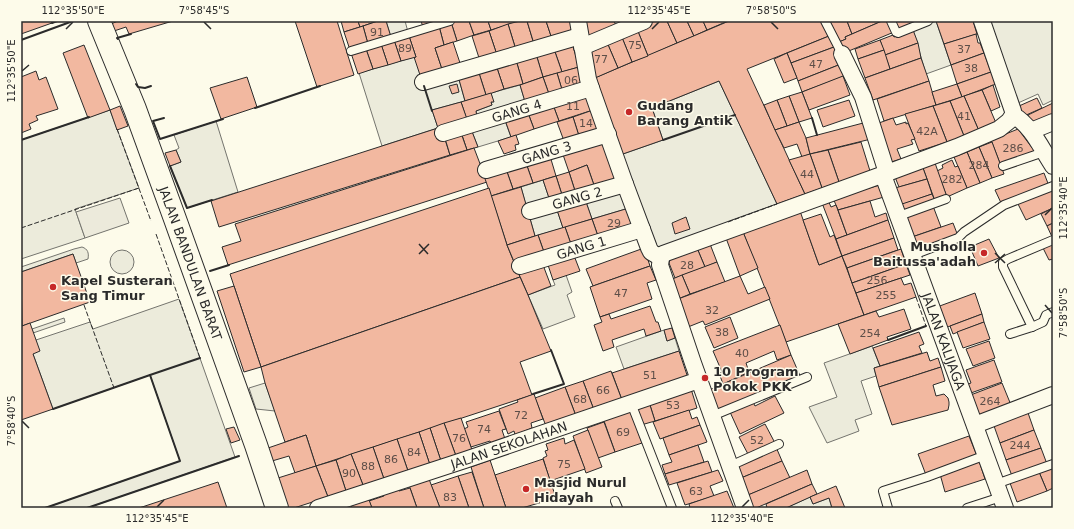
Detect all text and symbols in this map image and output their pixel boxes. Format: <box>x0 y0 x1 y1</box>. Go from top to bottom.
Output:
text: 112°35'50"E <box>41 5 105 16</box>
text: 7°58'45"S <box>179 5 229 16</box>
text: 112°35'45"E <box>627 5 691 16</box>
text: 7°58'50"S <box>746 5 796 16</box>
house number: 91 <box>370 26 384 39</box>
text: 112°35'50"E <box>6 39 17 103</box>
house number: 75 <box>628 39 642 52</box>
house number: 89 <box>398 42 412 55</box>
house number: 37 <box>957 43 971 56</box>
house number: 77 <box>594 53 608 66</box>
house number: 47 <box>809 58 823 71</box>
house number: 38 <box>964 62 978 75</box>
house number: 06 <box>564 74 578 87</box>
street label: GANG 4 <box>490 96 543 125</box>
place label: Gudang Barang Antik <box>637 98 733 128</box>
house number: 11 <box>566 100 580 113</box>
marker: Gudang Barang Antik <box>624 107 634 117</box>
house number: 41 <box>957 110 971 123</box>
house number: 14 <box>579 117 593 130</box>
house number: 42A <box>916 125 938 138</box>
street label: GANG 3 <box>520 138 573 167</box>
house number: 286 <box>1003 142 1024 155</box>
house number: 284 <box>969 159 990 172</box>
house number: 44 <box>800 168 814 181</box>
house number: 282 <box>942 173 963 186</box>
text: 112°35'40"E <box>1058 176 1069 240</box>
street label: JALAN BANDULAN BARAT <box>156 183 225 342</box>
street label: GANG 2 <box>550 183 604 212</box>
house number: 29 <box>607 217 621 230</box>
street label: GANG 1 <box>555 233 608 262</box>
place label: Musholla Baitussa'adah <box>873 239 976 269</box>
marker: Musholla Baitussa'adah <box>979 248 989 258</box>
house number: 28 <box>680 259 694 272</box>
place label: Kapel Susteran Sang Timur <box>61 273 173 303</box>
house number: 256 <box>867 274 888 287</box>
marker: Kapel Susteran Sang Timur <box>48 282 58 292</box>
house number: 47 <box>614 287 628 300</box>
text: 7°58'50"S <box>1058 288 1069 338</box>
house number: 255 <box>876 289 897 302</box>
street label: JALAN KALIJAGA <box>919 290 969 392</box>
house number: 32 <box>705 304 719 317</box>
house number: 38 <box>715 326 729 339</box>
house number: 254 <box>860 327 881 340</box>
house number: 40 <box>735 347 749 360</box>
place label: 10 Program Pokok PKK <box>713 364 799 394</box>
house number: 51 <box>643 369 657 382</box>
marker: 10 Program Pokok PKK <box>700 373 710 383</box>
house number: 66 <box>596 384 610 397</box>
house number: 68 <box>573 393 587 406</box>
house number: 264 <box>980 395 1001 408</box>
text: 7°58'40"S <box>6 396 17 446</box>
house number: 53 <box>666 399 680 412</box>
house number: 72 <box>514 409 528 422</box>
street label: JALAN SEKOLAHAN <box>448 418 569 472</box>
house number: 74 <box>477 423 491 436</box>
house number: 69 <box>616 426 630 439</box>
house number: 76 <box>452 432 466 445</box>
house number: 52 <box>750 434 764 447</box>
house number: 244 <box>1010 439 1031 452</box>
house number: 84 <box>407 446 421 459</box>
house number: 86 <box>384 453 398 466</box>
house number: 75 <box>557 458 571 471</box>
house number: 88 <box>361 460 375 473</box>
house number: 90 <box>342 467 356 480</box>
place label: Masjid Nurul Hidayah <box>534 475 626 505</box>
marker: Masjid Nurul Hidayah <box>521 484 531 494</box>
house number: 63 <box>689 485 703 498</box>
house number: 83 <box>443 491 457 504</box>
text: 112°35'45"E <box>125 513 189 524</box>
text: 112°35'40"E <box>710 513 774 524</box>

